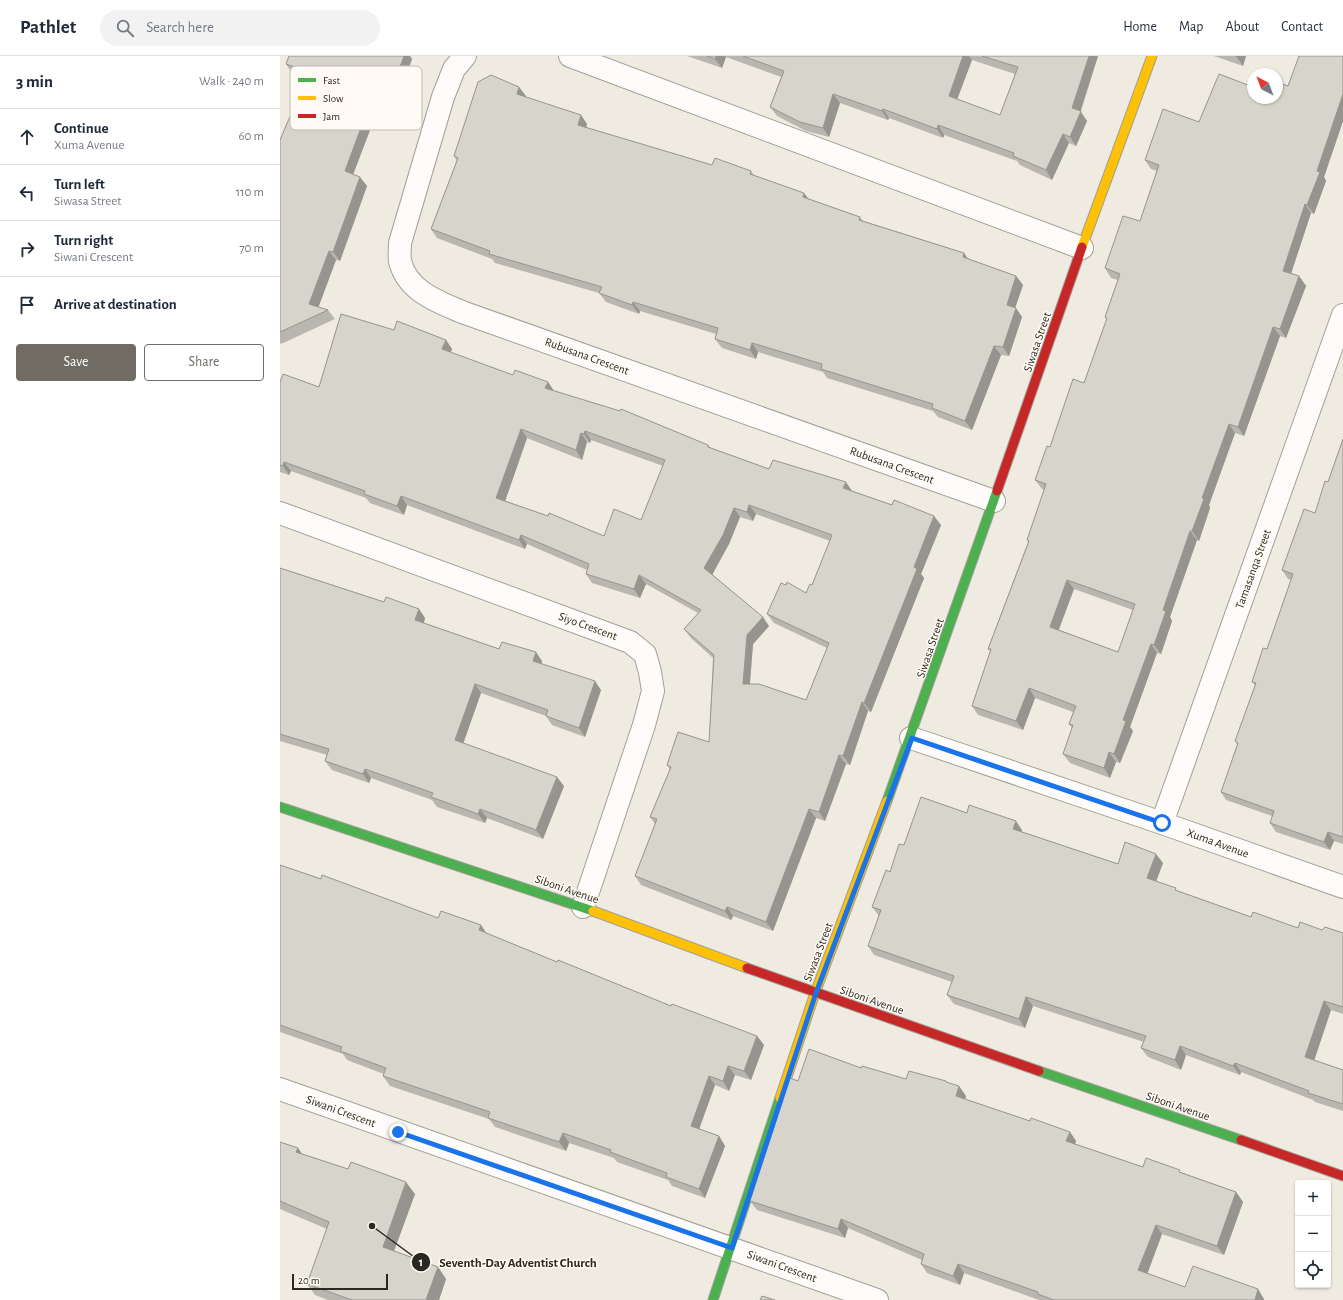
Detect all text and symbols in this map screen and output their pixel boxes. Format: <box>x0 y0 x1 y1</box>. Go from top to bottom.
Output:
search box <box>100 10 380 46</box>
icon: search <box>114 17 136 39</box>
text: Pathlet <box>20 18 76 37</box>
text: Search here <box>146 20 214 35</box>
text: Home <box>1123 20 1157 34</box>
text: Map <box>1179 20 1203 34</box>
text: About <box>1225 20 1259 34</box>
text: Contact <box>1281 20 1323 34</box>
legend <box>290 66 422 130</box>
north arrow <box>1247 68 1283 104</box>
text: 3 min <box>16 73 53 90</box>
text: Walk · 240 m <box>199 75 264 88</box>
text: Fast <box>323 75 341 86</box>
text: Slow <box>323 93 344 104</box>
text: Jam <box>323 111 340 122</box>
text: Continue <box>54 121 109 136</box>
icon: ahead <box>16 126 38 148</box>
text: 60 m <box>238 130 264 143</box>
text: Xuma Avenue <box>54 139 124 152</box>
text: Turn left <box>54 177 105 192</box>
icon: left <box>16 182 38 204</box>
text: 110 m <box>236 186 264 199</box>
text: Siwasa Street <box>54 195 121 208</box>
text: Turn right <box>54 233 113 248</box>
icon: right <box>16 238 38 260</box>
text: 70 m <box>239 242 264 255</box>
text: Siwani Crescent <box>54 251 133 264</box>
icon: arrive <box>16 294 38 316</box>
text: Arrive at destination <box>54 297 177 312</box>
street label: Siwasa Street <box>1021 310 1053 373</box>
street label: Rubusana Crescent <box>543 335 631 377</box>
button: Save <box>16 344 136 381</box>
button: Share <box>144 344 264 381</box>
street label: Rubusana Crescent <box>848 444 936 486</box>
street label: Tamasanqa Street <box>1233 528 1273 610</box>
street label: Siyo Crescent <box>557 610 619 643</box>
street label: Siwasa Street <box>914 616 946 679</box>
route start <box>1153 814 1171 832</box>
street label: Xuma Avenue <box>1185 826 1251 860</box>
street label: Siboni Avenue <box>534 872 600 906</box>
street label: Siwasa Street <box>801 921 835 983</box>
street label: Siboni Avenue <box>839 983 905 1017</box>
street label: Siboni Avenue <box>1145 1089 1211 1123</box>
street label: Siwani Crescent <box>305 1093 377 1129</box>
route end <box>389 1123 407 1141</box>
map controls <box>1295 1180 1331 1288</box>
button: + <box>1295 1180 1331 1216</box>
button: − <box>1295 1216 1331 1252</box>
street label: Siwani Crescent <box>746 1248 818 1284</box>
callout: Seventh-Day Adventist Church <box>411 1250 605 1275</box>
button: locate <box>1295 1252 1331 1288</box>
text: 1 <box>419 1256 423 1268</box>
text: Seventh-Day Adventist Church <box>439 1257 597 1270</box>
scale bar <box>292 1272 388 1291</box>
text: 20 m <box>298 1275 319 1286</box>

